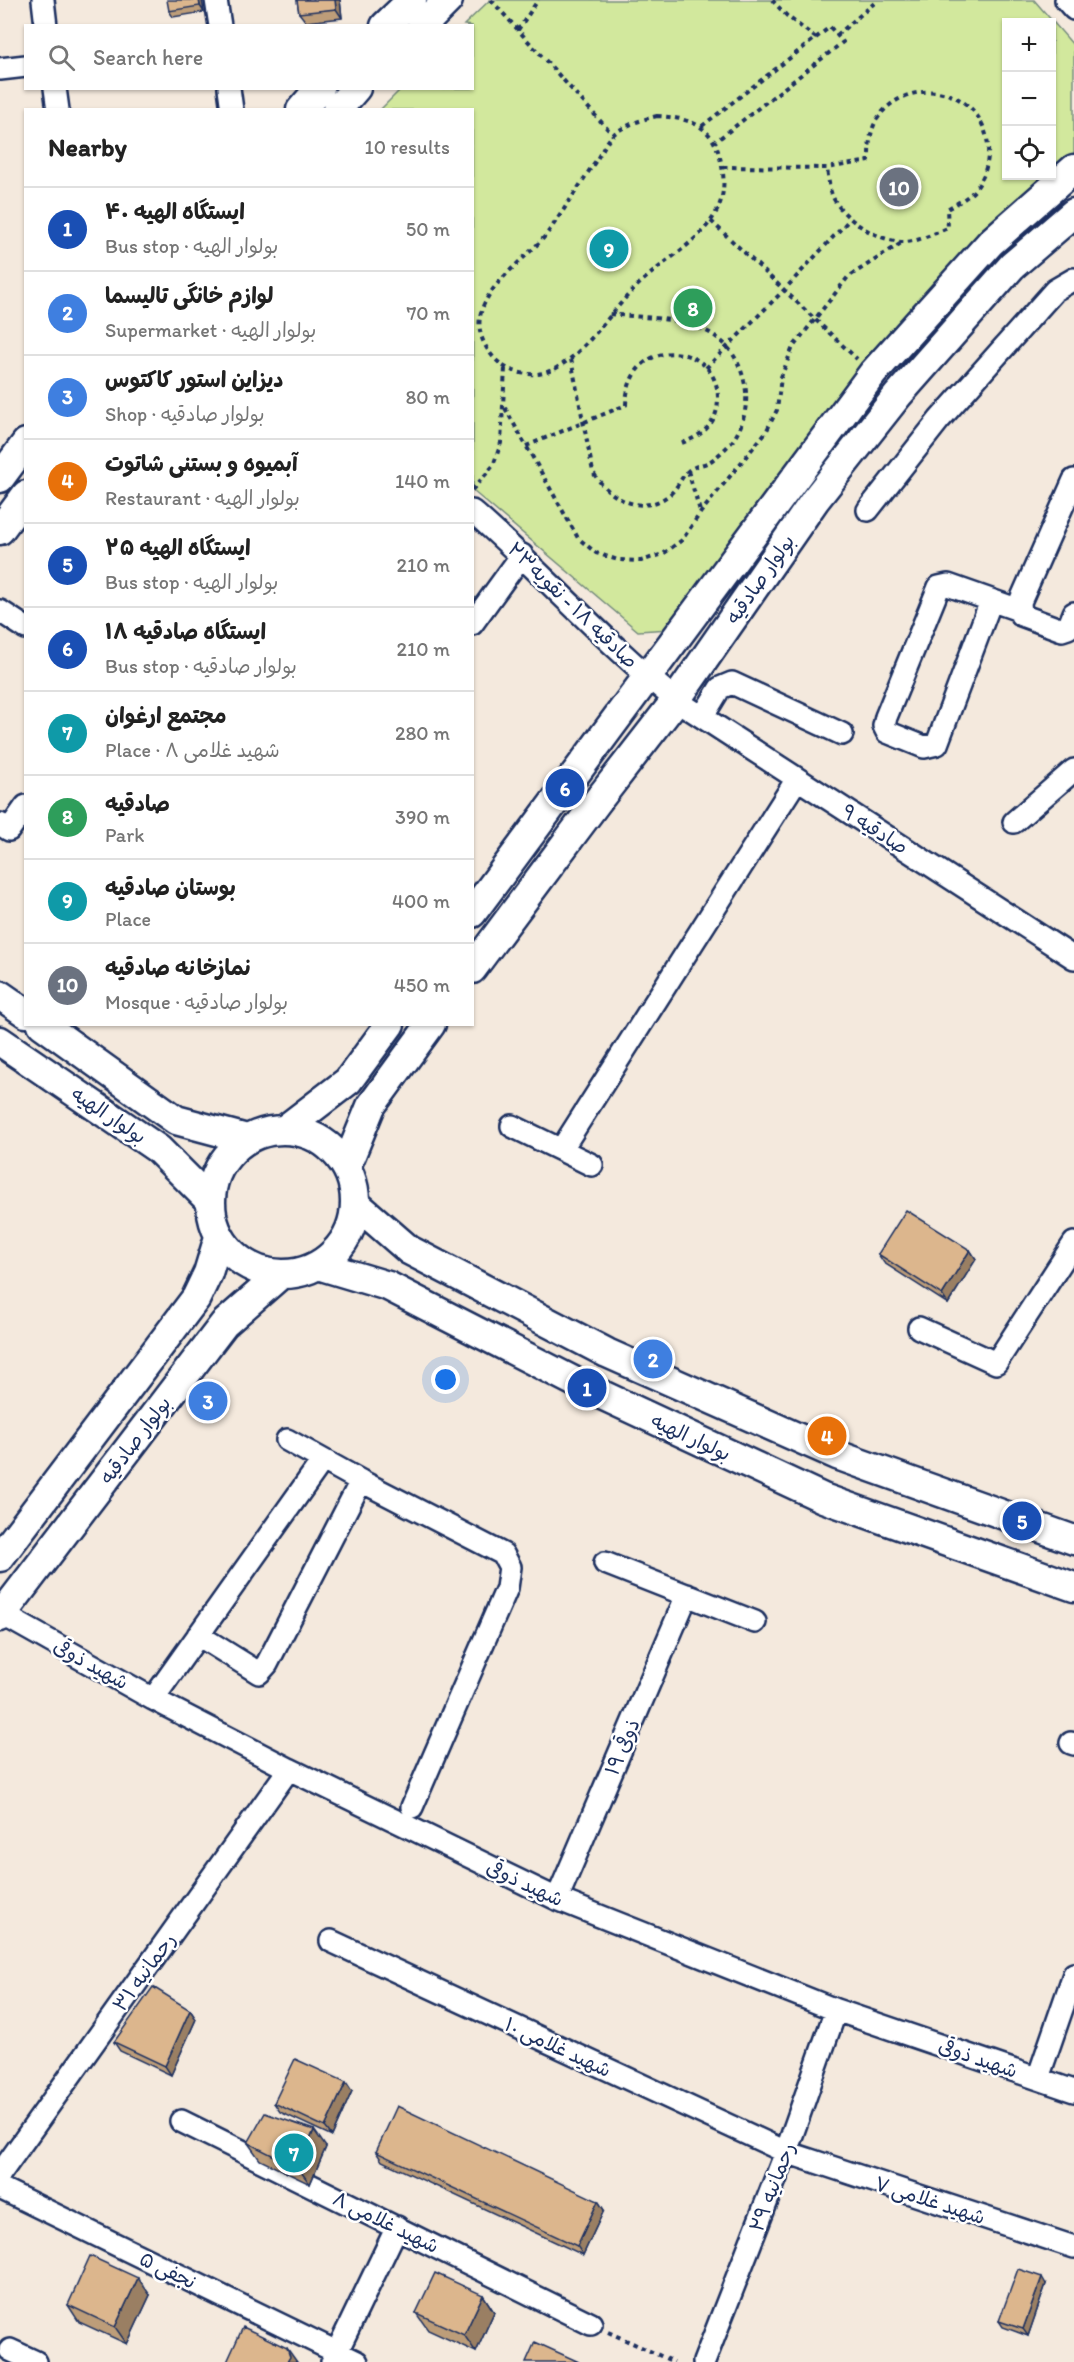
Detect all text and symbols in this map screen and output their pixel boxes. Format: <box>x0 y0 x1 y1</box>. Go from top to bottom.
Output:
map controls <box>1002 18 1056 180</box>
button: + <box>1002 18 1056 72</box>
search box <box>24 24 474 90</box>
icon: search <box>45 41 78 74</box>
text: Search here <box>93 44 203 71</box>
button: − <box>1002 72 1056 126</box>
button: locate <box>1002 126 1056 180</box>
text: Nearby <box>48 131 127 163</box>
text: 10 results <box>365 135 450 159</box>
pin: 10 <box>880 164 918 210</box>
text: ایستگاه الهیه ۴۰ <box>105 198 245 225</box>
text: 1 <box>63 217 72 241</box>
text: 50 m <box>406 217 450 241</box>
pin: 9 <box>590 226 628 272</box>
text: Bus stop · بولوار الهیه <box>105 234 278 258</box>
text: لوازم خانگی تالیسما <box>105 282 273 309</box>
pin: 8 <box>674 286 712 330</box>
text: 2 <box>62 301 73 325</box>
text: 70 m <box>406 301 450 325</box>
text: Supermarket · بولوار الهیه <box>105 318 316 342</box>
text: دیزاین استور کاکتوس <box>105 366 284 393</box>
text: 3 <box>62 385 73 409</box>
text: 80 m <box>405 385 450 409</box>
text: Shop · بولوار صادقیه <box>105 402 265 426</box>
text: آبمیوه و بستنی شاتوت <box>105 450 298 477</box>
text: 4 <box>61 469 74 493</box>
text: 140 m <box>395 469 450 493</box>
text: Restaurant · بولوار الهیه <box>105 486 300 510</box>
street label: بولوار صادقیه <box>720 530 801 629</box>
text: ایستگاه الهیه ۲۵ <box>105 534 251 561</box>
street label: صادقیه ۱۸ - نقویه۲۳ <box>503 537 643 673</box>
text: 5 <box>62 553 73 577</box>
text: 210 m <box>397 553 450 577</box>
text: Bus stop · بولوار الهیه <box>105 570 278 594</box>
text: ایستگاه صادقیه ۱۸ <box>105 618 266 645</box>
text: 6 <box>62 637 73 661</box>
text: 210 m <box>397 637 450 661</box>
text: Bus stop · بولوار صادقیه <box>105 654 297 678</box>
text: مجتمع ارغوان <box>105 702 227 729</box>
text: 7 <box>63 721 72 745</box>
text: 280 m <box>395 721 450 745</box>
text: Place · شهید غلامی ۸ <box>105 738 280 762</box>
pin: 6 <box>546 766 584 810</box>
text: صادقیه <box>105 790 170 817</box>
street label: صادقیه ۹ <box>837 799 913 859</box>
text: 8 <box>62 805 73 829</box>
text: 390 m <box>395 805 450 829</box>
text: Park <box>105 823 144 847</box>
text: بوستان صادقیه <box>105 874 236 901</box>
text: 9 <box>62 889 73 913</box>
text: 400 m <box>392 889 450 913</box>
text: Place <box>105 907 151 931</box>
text: نمازخانه صادقیه <box>105 954 251 981</box>
text: 10 <box>57 973 78 997</box>
text: 450 m <box>394 973 450 997</box>
text: Mosque · بولوار صادقیه <box>105 990 288 1014</box>
street label: بولوار الهیه <box>66 1081 151 1150</box>
pin: 2 <box>634 1336 672 1382</box>
your location <box>431 1365 460 1394</box>
pin: 1 <box>568 1366 606 1410</box>
pin: 3 <box>188 1378 228 1424</box>
street label: بولوار صادقیه <box>94 1391 177 1490</box>
street label: بولوار الهیه <box>647 1408 735 1468</box>
pin: 4 <box>808 1414 846 1458</box>
pin: 5 <box>1002 1498 1042 1544</box>
street label: شهید ذوقی <box>49 1633 133 1694</box>
street label: ذوقی ۱۹ <box>599 1715 645 1779</box>
street label: شهید ذوقی <box>483 1854 568 1911</box>
street label: رحمانیه ۳۱ <box>107 1928 181 2016</box>
street label: شهید غلامی ۱۰ <box>501 2012 615 2083</box>
street label: شهید ذوقی <box>935 2032 1021 2083</box>
pin: 7 <box>274 2130 314 2176</box>
street label: رحمانیه ۲۹ <box>744 2139 800 2235</box>
street label: شهید غلامی ۷ <box>871 2171 988 2230</box>
street label: شهید غلامی ۸ <box>329 2186 443 2259</box>
street label: نجفی ۵ <box>135 2246 200 2295</box>

